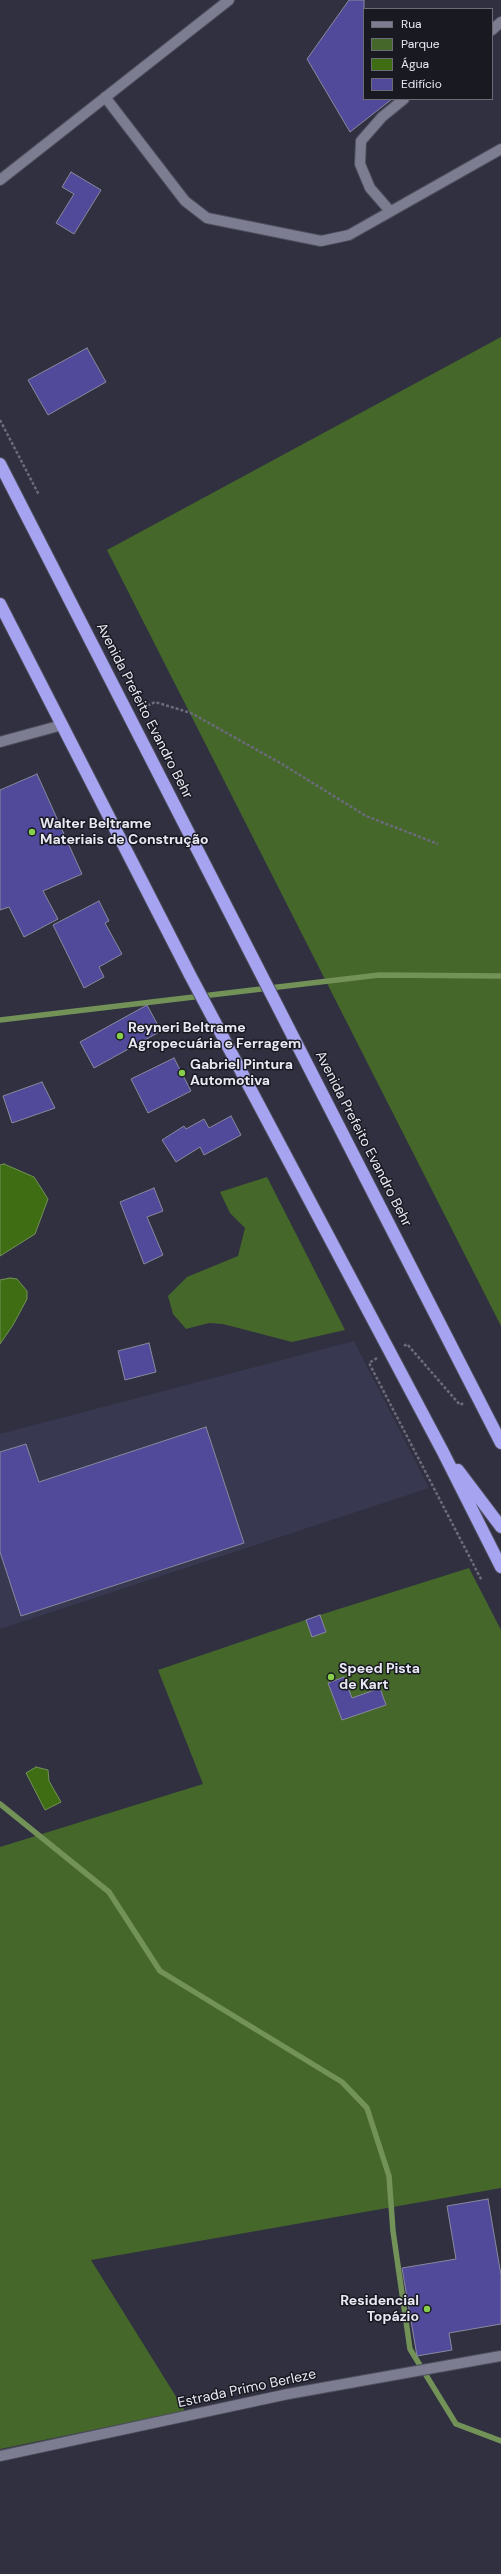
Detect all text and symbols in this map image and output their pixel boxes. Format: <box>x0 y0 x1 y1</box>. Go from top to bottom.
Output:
legend <box>363 8 493 100</box>
text: Rua <box>401 16 422 32</box>
text: Parque <box>401 36 440 52</box>
text: Água <box>401 56 429 72</box>
text: Edifício <box>401 76 442 92</box>
street label: Avenida Prefeito Evandro Behr <box>92 620 196 802</box>
place label: Walter Beltrame Materiais de Construção <box>40 816 208 848</box>
marker: Walter Beltrame Materiais de Construção <box>27 827 37 837</box>
place label: Reyneri Beltrame Agropecuária e Ferragem <box>128 1020 301 1052</box>
marker: Reyneri Beltrame Agropecuária e Ferragem <box>115 1031 125 1041</box>
street label: Avenida Prefeito Evandro Behr <box>311 1048 415 1230</box>
place label: Gabriel Pintura Automotiva <box>190 1057 293 1090</box>
marker: Gabriel Pintura Automotiva <box>177 1068 187 1078</box>
place label: Speed Pista de Kart <box>339 1661 420 1694</box>
marker: Speed Pista de Kart <box>326 1672 336 1682</box>
place label: Residencial Topázio <box>340 2293 419 2326</box>
marker: Residencial Topázio <box>422 2304 432 2314</box>
street label: Estrada Primo Berleze <box>176 2366 318 2412</box>

